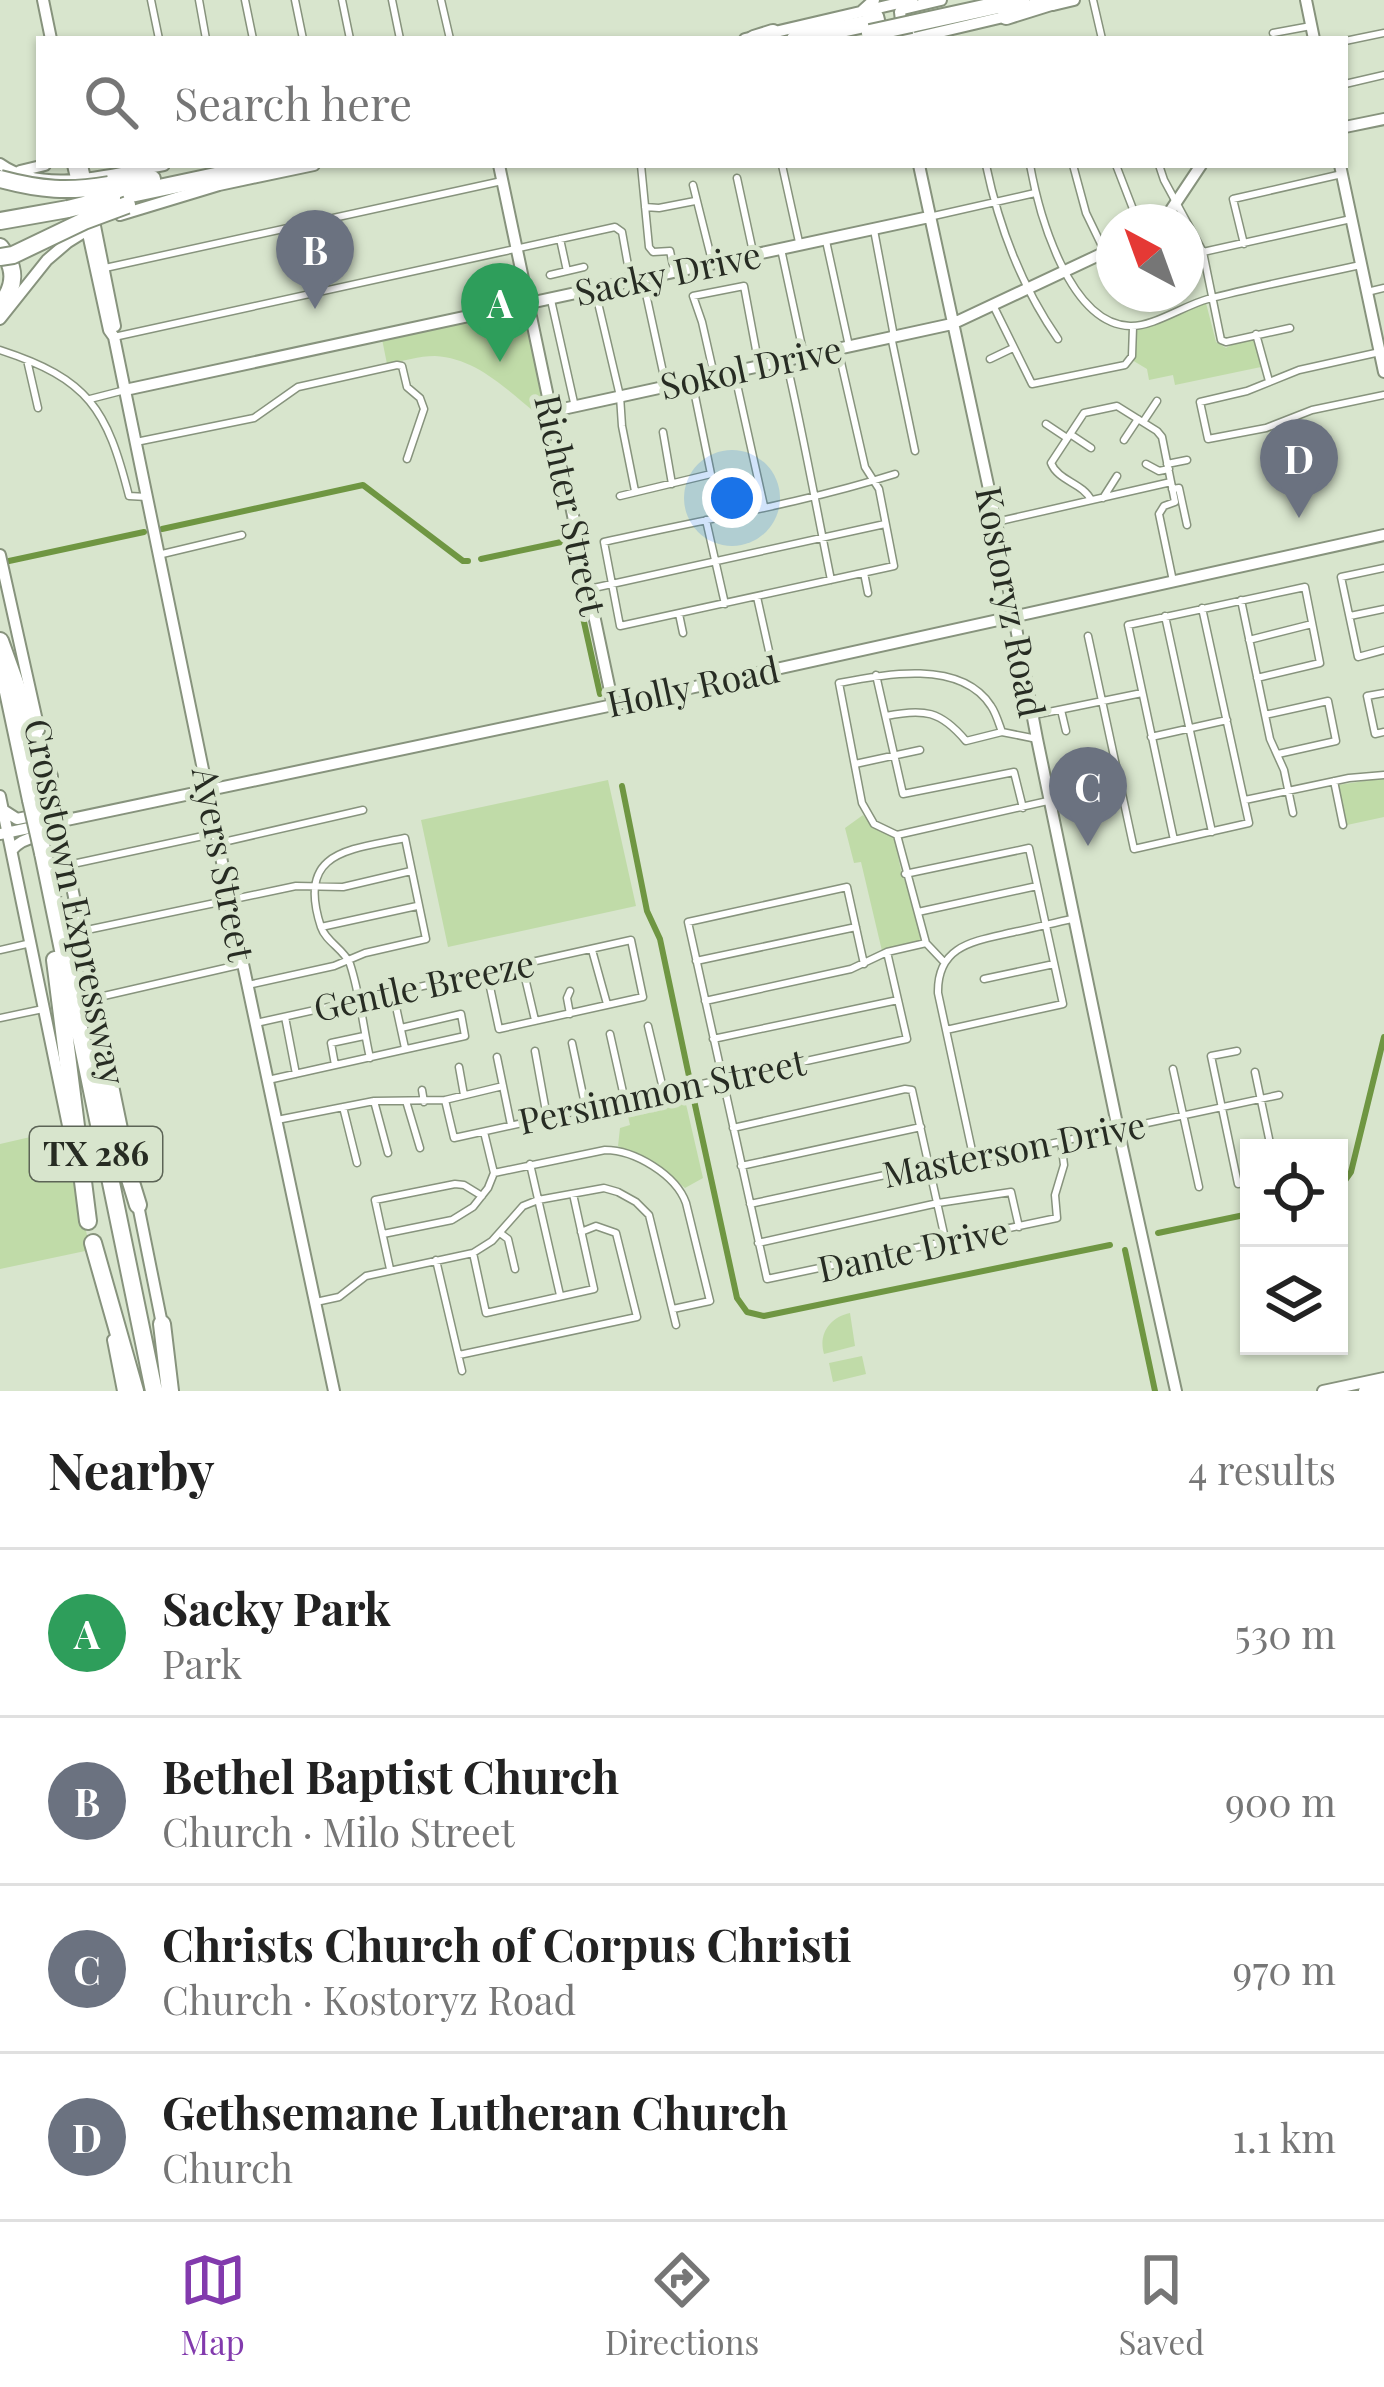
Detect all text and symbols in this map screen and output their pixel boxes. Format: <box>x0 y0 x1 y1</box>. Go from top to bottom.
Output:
search box <box>36 36 1348 168</box>
icon: search <box>78 69 144 135</box>
text: Search here <box>174 72 412 132</box>
north arrow <box>1096 204 1204 312</box>
pin: B <box>276 210 354 309</box>
street label: Sacky Drive <box>570 229 765 315</box>
pin: A <box>461 263 539 362</box>
street label: Sokol Drive <box>655 323 846 409</box>
street label: Richter Street <box>525 390 619 621</box>
pin: D <box>1260 419 1338 518</box>
your location <box>702 468 762 528</box>
street label: Kostoryz Road <box>966 482 1058 721</box>
street label: Holly Road <box>602 643 783 727</box>
street label: Crosstown Expressway <box>15 714 139 1089</box>
pin: C <box>1049 747 1127 846</box>
street label: Ayers Street <box>182 762 268 966</box>
street label: Gentle Breeze <box>309 937 538 1031</box>
street label: Persimmon Street <box>514 1036 811 1144</box>
street label: Masterson Drive <box>878 1099 1149 1197</box>
road number: TX 286 <box>30 1127 162 1181</box>
map controls <box>1240 1139 1348 1355</box>
button: locate <box>1240 1139 1348 1247</box>
street label: Dante Drive <box>813 1204 1012 1292</box>
button: layers <box>1240 1247 1348 1355</box>
text: Nearby <box>48 1435 214 1503</box>
text: 4 results <box>1188 1443 1336 1495</box>
text: Sacky Park <box>162 1577 391 1637</box>
text: A <box>74 1607 100 1659</box>
text: 530 m <box>1234 1607 1336 1659</box>
text: Park <box>162 1637 242 1689</box>
text: Bethel Baptist Church <box>162 1745 619 1805</box>
text: B <box>74 1775 100 1827</box>
text: 900 m <box>1225 1775 1336 1827</box>
text: Church · Milo Street <box>162 1805 515 1857</box>
text: Christs Church of Corpus Christi <box>162 1913 852 1973</box>
text: C <box>73 1943 101 1995</box>
text: 970 m <box>1233 1943 1336 1995</box>
text: Church · Kostoryz Road <box>162 1973 576 2025</box>
text: Gethsemane Lutheran Church <box>162 2081 788 2141</box>
text: D <box>72 2111 102 2163</box>
text: 1.1 km <box>1233 2111 1336 2163</box>
text: Church <box>162 2141 293 2193</box>
tab: Map <box>180 2247 246 2363</box>
tab: Directions <box>605 2247 759 2363</box>
tab: Saved <box>1119 2247 1204 2363</box>

